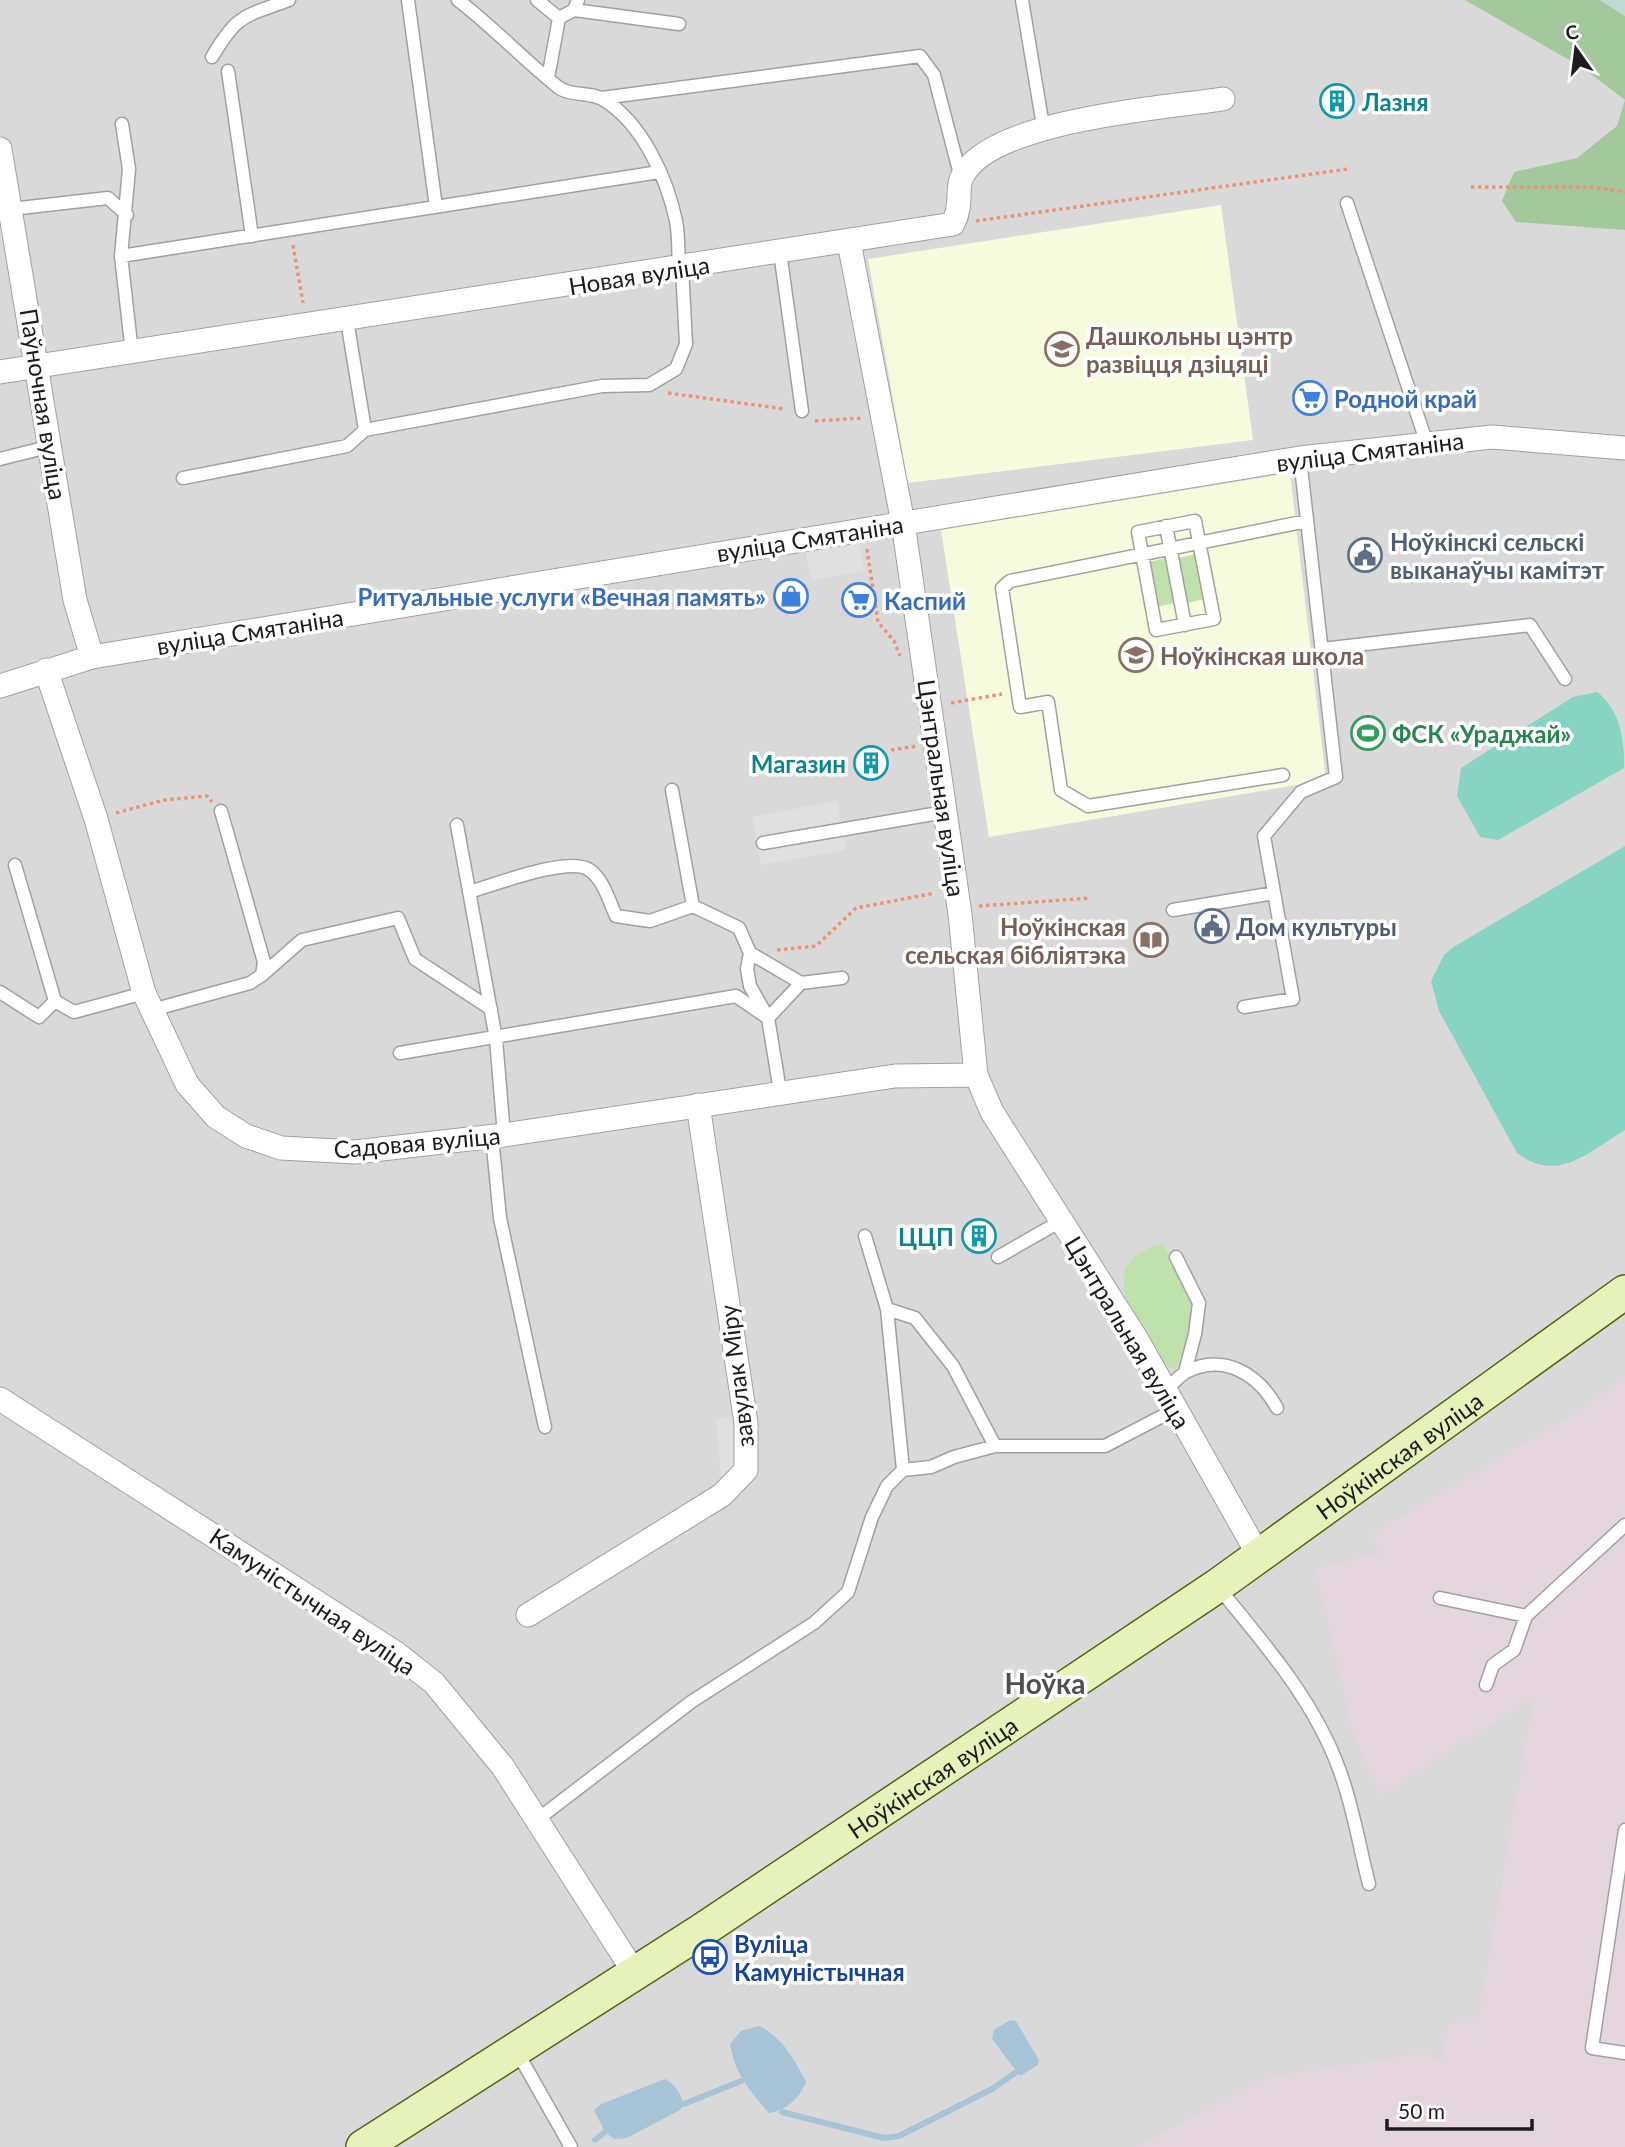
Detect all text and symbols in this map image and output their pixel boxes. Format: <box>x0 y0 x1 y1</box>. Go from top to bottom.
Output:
north arrow <box>1541 14 1611 84</box>
text: С <box>1563 19 1581 45</box>
building icon: Лазня <box>1318 82 1356 120</box>
place label: Лазня <box>1361 87 1428 116</box>
street label: Новая вуліца <box>566 250 712 300</box>
street label: Паўночная вуліца <box>15 306 73 502</box>
place label: Дашкольны цэнтр развіцця дзіцяці <box>1086 321 1293 378</box>
school or university icon: Дашкольны цэнтр развіцця дзіцяці <box>1043 330 1081 368</box>
supermarket icon: Родной край <box>1291 379 1329 417</box>
place label: Родной край <box>1334 384 1477 413</box>
street label: вуліца Смятаніна <box>1275 425 1465 477</box>
street label: вуліца Смятаніна <box>715 509 905 567</box>
place label: Ноўкінскі сельскі выканаўчы камітэт <box>1390 527 1605 584</box>
public building icon: Ноўкінскі сельскі выканаўчы камітэт <box>1346 536 1384 574</box>
shop icon: Ритуальные услуги «Вечная память» <box>772 577 810 615</box>
supermarket icon: Каспий <box>840 581 878 619</box>
place label: Ритуальные услуги «Вечная память» <box>358 582 766 611</box>
place label: Каспий <box>884 586 966 615</box>
street label: вуліца Смятаніна <box>155 602 345 660</box>
school or university icon: Ноўкінская школа <box>1117 636 1155 674</box>
place label: Ноўкінская школа <box>1160 641 1364 670</box>
street label: Цэнтральная вуліца <box>912 677 972 899</box>
sports icon: ФСК «Ураджай» <box>1349 714 1387 752</box>
place label: ФСК «Ураджай» <box>1392 719 1571 748</box>
building icon: Магазин <box>852 744 890 782</box>
place label: Магазин <box>751 749 846 778</box>
public building icon: Дом культуры <box>1193 907 1231 945</box>
place label: Ноўкінская сельская бібліятэка <box>905 912 1126 969</box>
place label: Дом культуры <box>1236 912 1397 941</box>
library icon: Ноўкінская сельская бібліятэка <box>1132 921 1170 959</box>
street label: Садовая вуліца <box>332 1120 502 1164</box>
building icon: ЦЦП <box>960 1217 998 1255</box>
place label: ЦЦП <box>898 1222 954 1251</box>
street label: Цэнтральная вуліца <box>1059 1231 1197 1433</box>
street label: завулак Міру <box>713 1302 759 1449</box>
street label: Ноўкінская вуліца <box>1310 1385 1488 1525</box>
street label: Камуністычная вуліца <box>204 1521 422 1681</box>
district label: Ноўка <box>1005 1666 1085 1700</box>
street label: Ноўкінская вуліца <box>842 1709 1022 1844</box>
place label: Вуліца Камуністычная <box>734 1929 905 1986</box>
bus stop icon: Вуліца Камуністычная <box>691 1938 729 1976</box>
scale bar <box>1387 2088 1532 2132</box>
text: 50 m <box>1398 2098 1445 2123</box>

